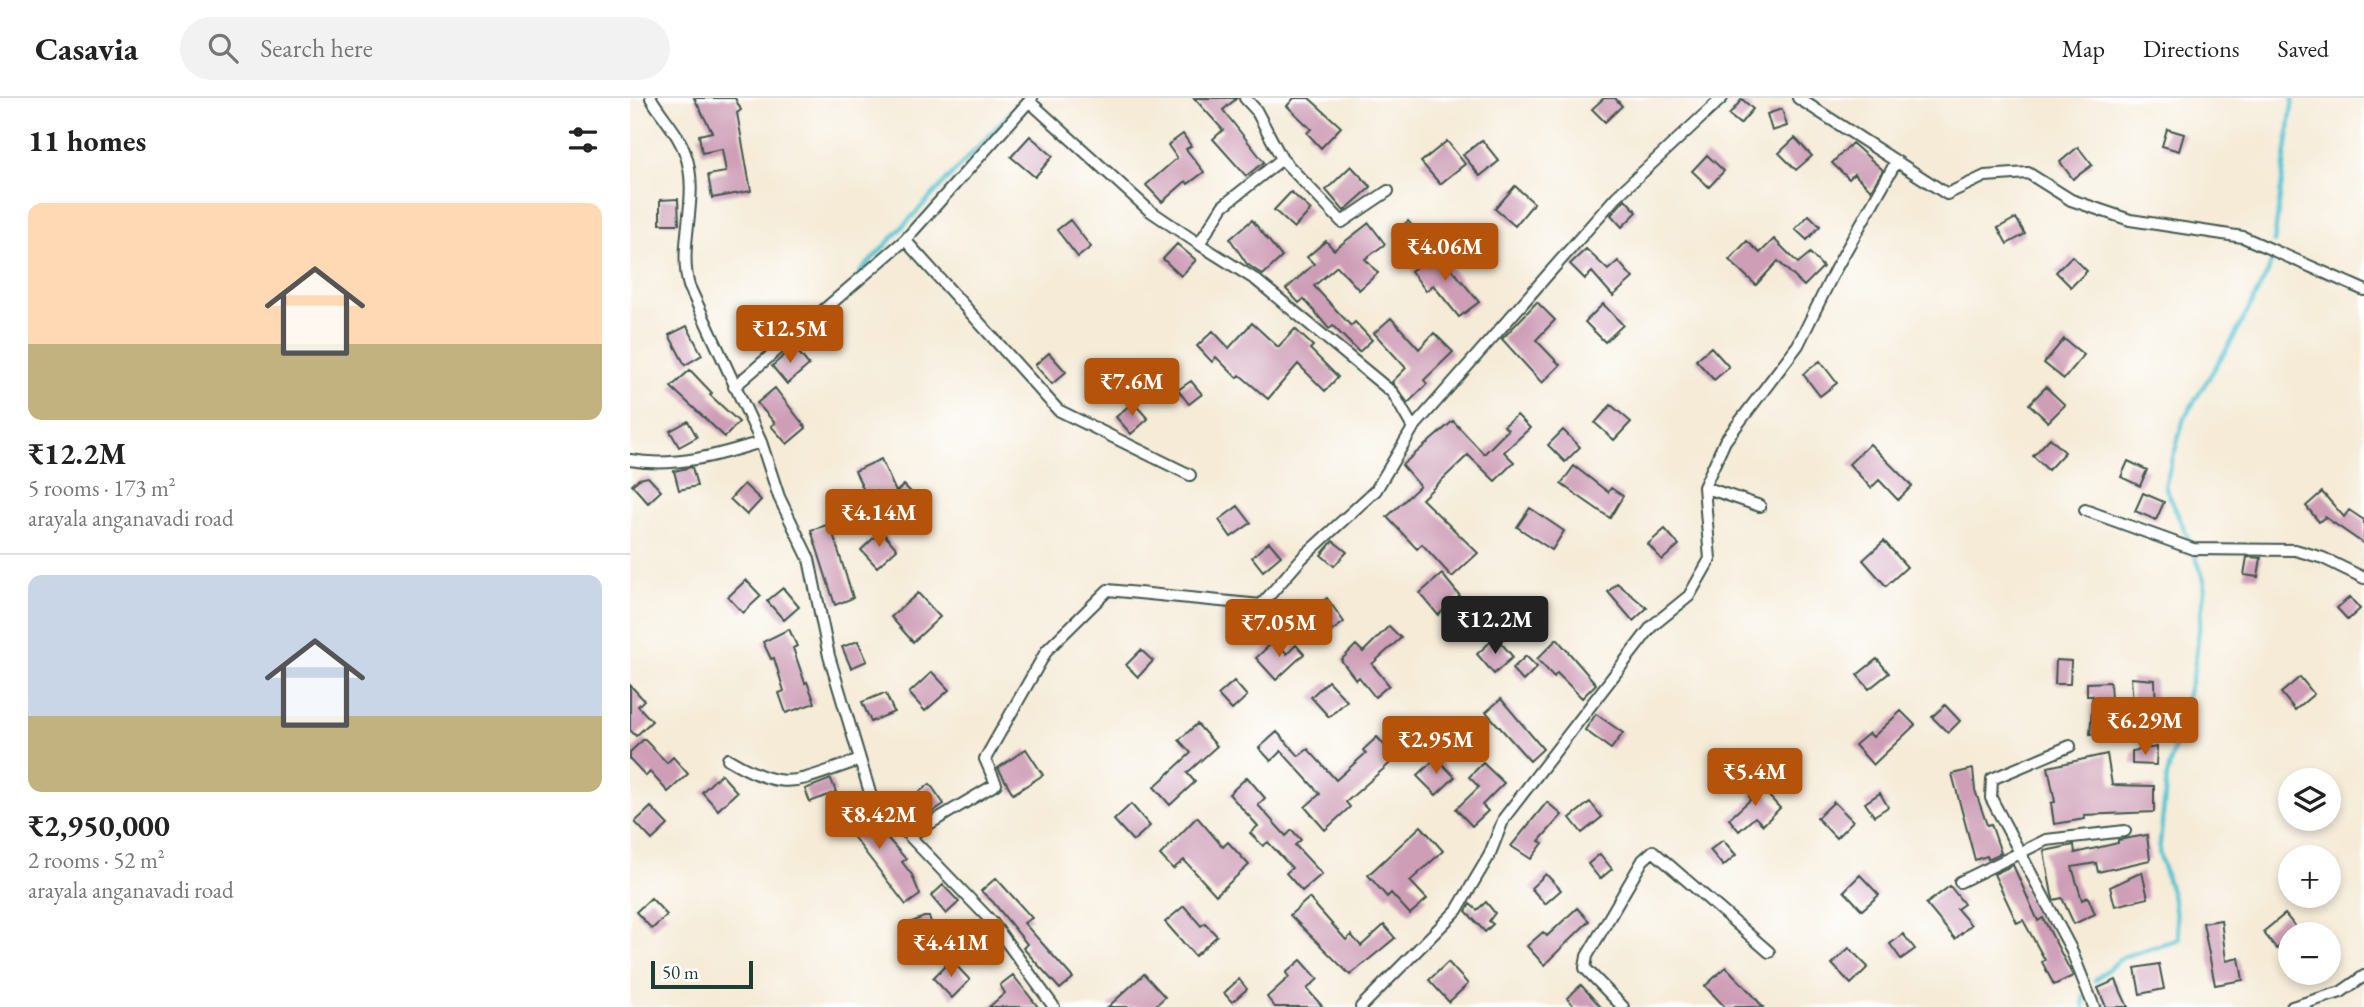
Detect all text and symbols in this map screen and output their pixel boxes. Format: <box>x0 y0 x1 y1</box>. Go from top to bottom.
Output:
search box <box>180 17 670 80</box>
text: Casavia <box>35 27 138 70</box>
icon: search <box>204 29 242 67</box>
text: Search here <box>260 31 373 65</box>
text: Map <box>2062 33 2105 64</box>
text: Directions <box>2143 33 2240 64</box>
text: Saved <box>2278 33 2329 64</box>
text: 11 homes <box>28 121 146 160</box>
icon: filters <box>564 121 602 159</box>
pin: ₹4.06M <box>1388 223 1502 283</box>
text: ₹4.06M <box>1407 231 1483 261</box>
icon: home <box>252 248 378 374</box>
pin: ₹12.5M <box>733 306 847 365</box>
text: ₹12.5M <box>752 313 828 343</box>
pin: ₹7.6M <box>1083 358 1181 418</box>
text: ₹7.6M <box>1100 366 1164 396</box>
text: ₹12.2M <box>28 434 126 473</box>
text: 5 rooms · 173 m² <box>28 473 176 503</box>
pin: ₹4.14M <box>822 490 936 549</box>
text: ₹4.14M <box>841 497 917 527</box>
text: arayala anganavadi road <box>28 503 234 533</box>
pin: ₹12.2M <box>1438 596 1552 656</box>
pin: ₹7.05M <box>1222 600 1336 659</box>
text: ₹12.2M <box>1457 604 1533 634</box>
text: ₹7.05M <box>1241 607 1317 637</box>
icon: home <box>252 620 378 746</box>
pin: ₹6.29M <box>2088 698 2202 757</box>
text: ₹6.29M <box>2107 705 2183 735</box>
pin: ₹2.95M <box>1379 716 1493 776</box>
text: ₹2.95M <box>1398 724 1474 754</box>
pin: ₹5.4M <box>1706 748 1804 808</box>
text: ₹5.4M <box>1723 756 1787 786</box>
map controls <box>2278 768 2341 985</box>
button: layers <box>2278 768 2341 831</box>
pin: ₹8.42M <box>822 792 936 851</box>
text: ₹8.42M <box>841 799 917 829</box>
text: ₹2,950,000 <box>28 806 170 845</box>
text: 2 rooms · 52 m² <box>28 845 165 875</box>
button: + <box>2278 845 2341 908</box>
text: arayala anganavadi road <box>28 875 234 905</box>
pin: ₹4.41M <box>894 920 1008 979</box>
button: − <box>2278 922 2341 985</box>
text: ₹4.41M <box>913 927 989 957</box>
scale bar <box>651 958 752 990</box>
text: 50 m <box>662 960 699 985</box>

